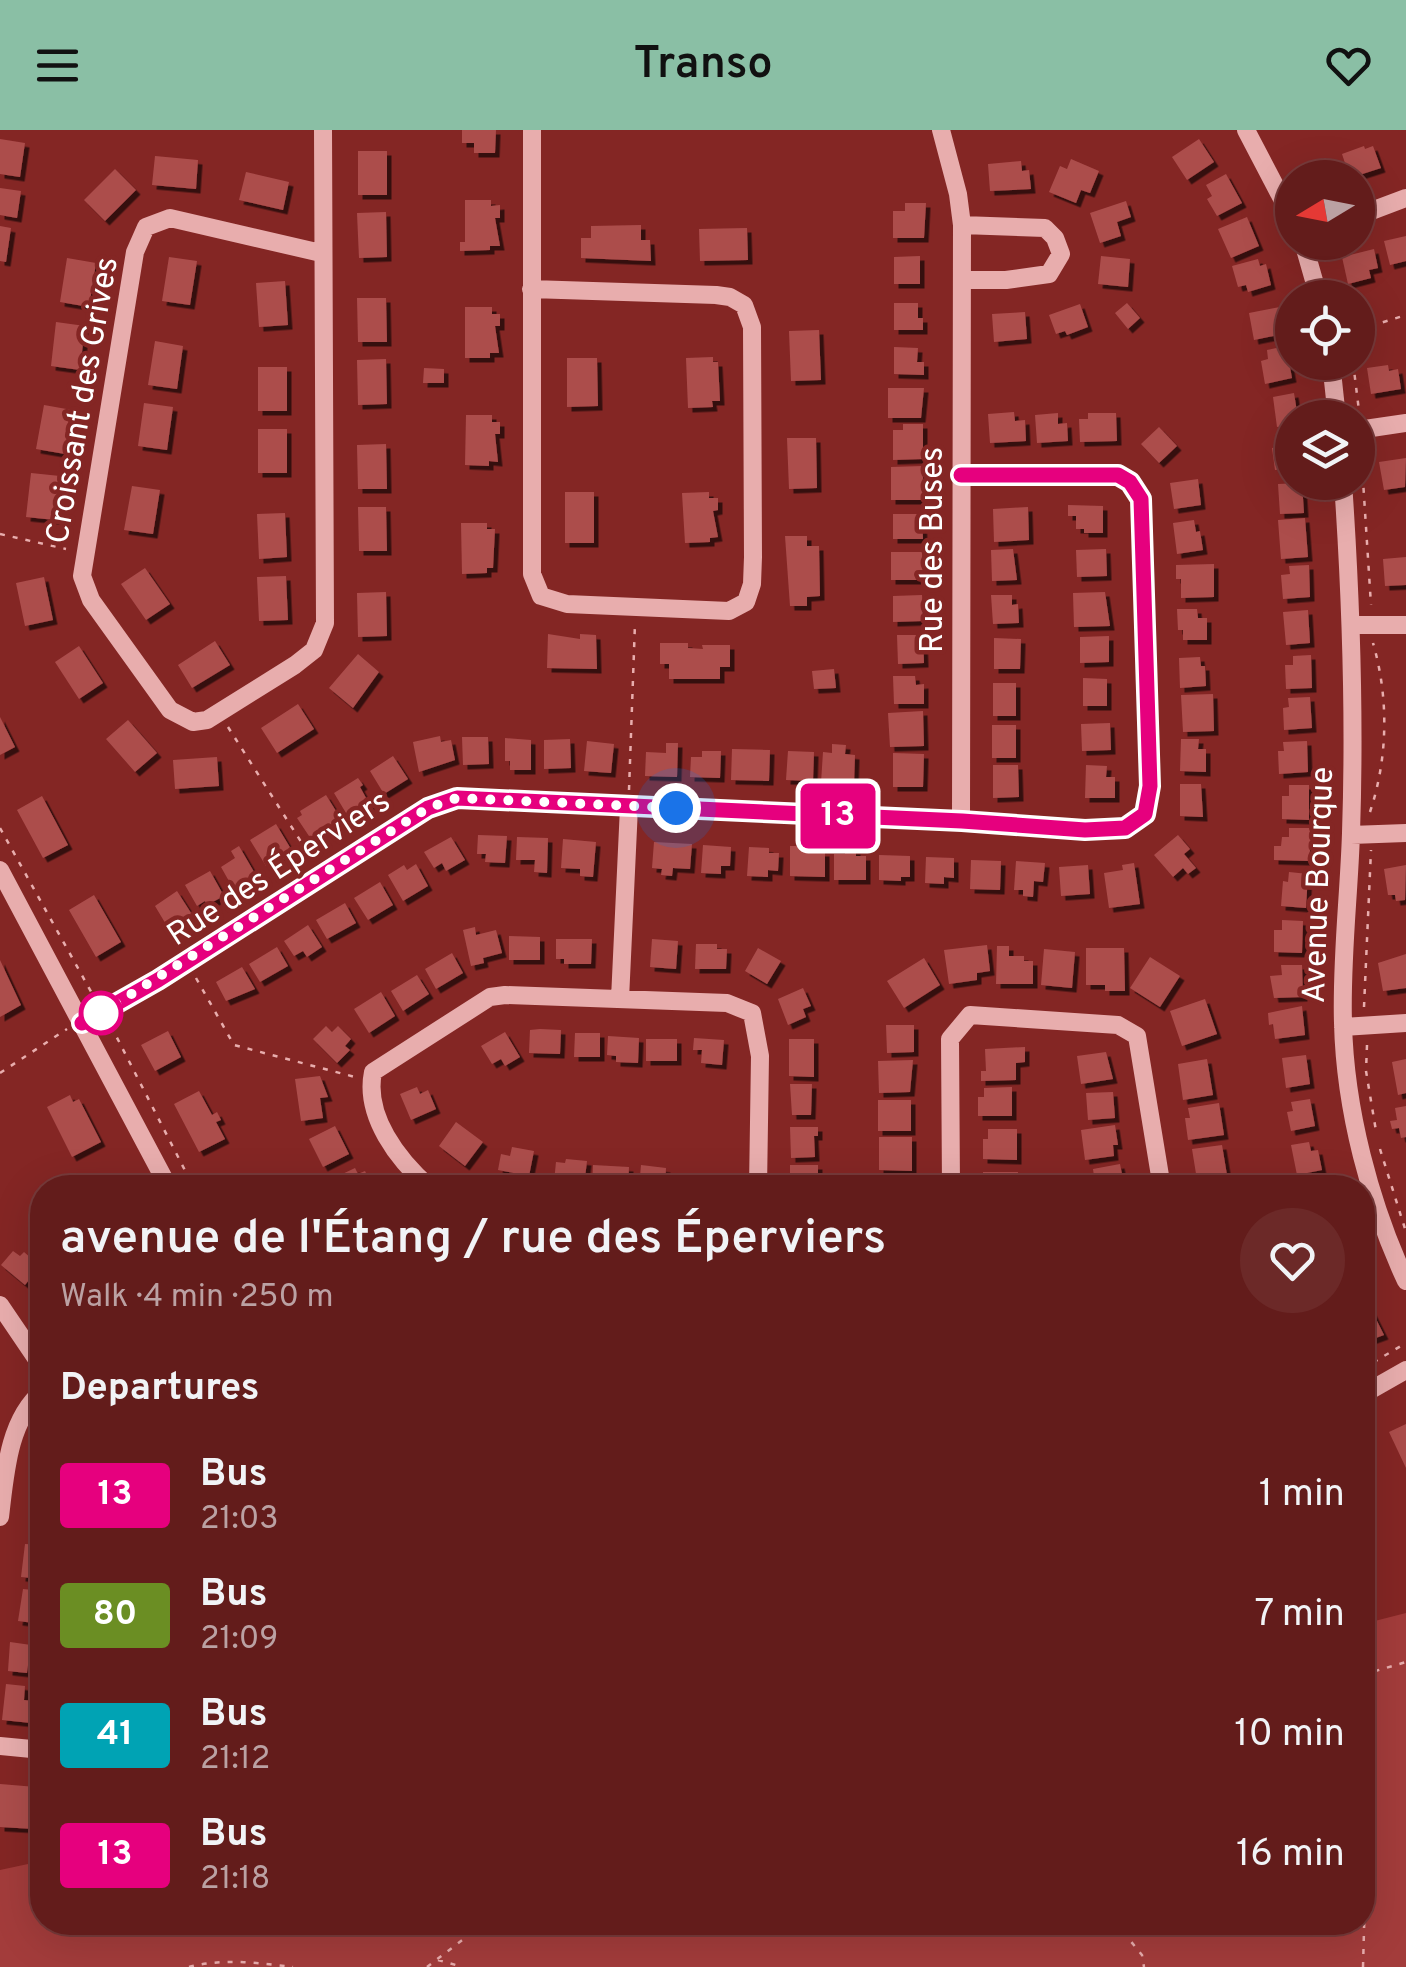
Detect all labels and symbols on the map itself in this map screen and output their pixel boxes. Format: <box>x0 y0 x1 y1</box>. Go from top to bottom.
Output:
north arrow <box>1275 160 1375 260</box>
street label: Croissant des Grives <box>39 254 129 547</box>
street label: Rue des Buses <box>914 447 954 653</box>
street label: Avenue Bourque <box>1296 766 1344 1004</box>
street label: Rue des Éperviers <box>160 781 399 957</box>
your location <box>651 783 701 833</box>
line badge: 13 <box>793 784 883 848</box>
unlabelled marker <box>80 992 122 1034</box>

